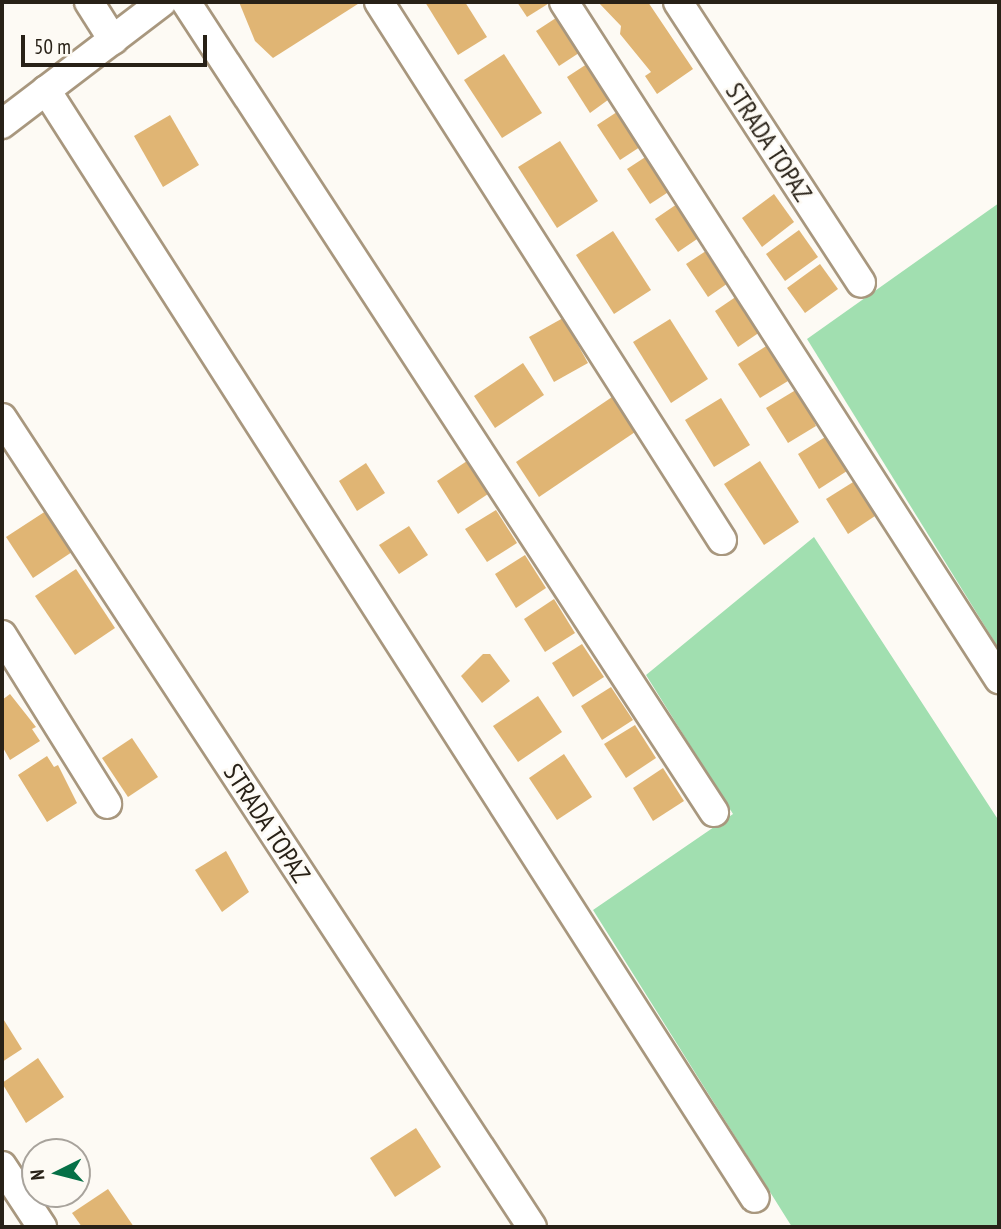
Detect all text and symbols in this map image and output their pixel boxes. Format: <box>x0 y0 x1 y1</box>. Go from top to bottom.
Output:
scale bar <box>24 21 210 65</box>
text: 50 m <box>34 33 71 60</box>
street label: STRADA TOPAZ <box>719 76 819 208</box>
street label: STRADA TOPAZ <box>217 757 317 889</box>
north arrow <box>21 1138 91 1208</box>
text: N <box>25 1169 50 1181</box>

